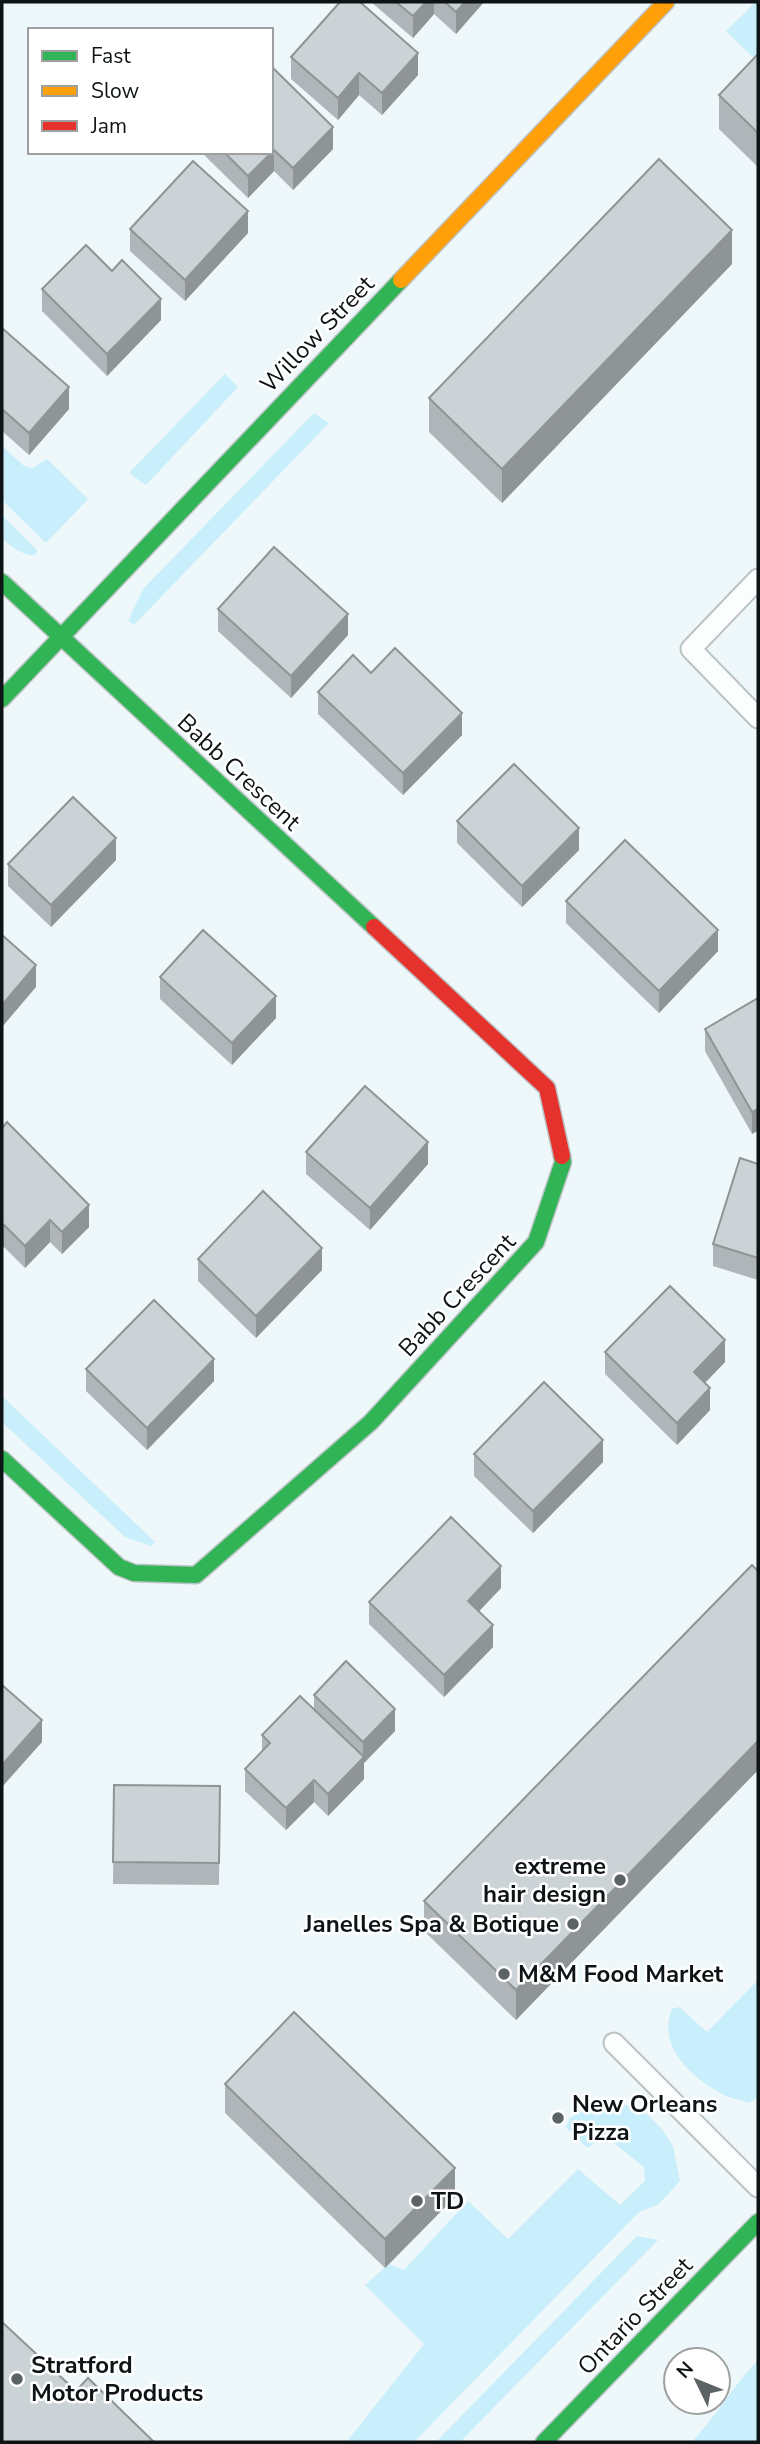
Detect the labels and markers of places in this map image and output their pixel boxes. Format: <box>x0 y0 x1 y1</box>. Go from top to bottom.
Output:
place label: extreme hair design <box>483 1850 606 1910</box>
marker: extreme hair design <box>612 1872 628 1888</box>
place label: Janelles Spa & Botique <box>303 1908 559 1940</box>
marker: Janelles Spa & Botique <box>565 1916 581 1932</box>
place label: M&M Food Market <box>518 1958 724 1990</box>
marker: M&M Food Market <box>496 1966 512 1982</box>
place label: New Orleans Pizza <box>572 2088 717 2148</box>
marker: New Orleans Pizza <box>550 2110 566 2126</box>
place label: TD <box>431 2185 464 2217</box>
marker: TD <box>409 2193 425 2209</box>
place label: Stratford Motor Products <box>31 2349 203 2409</box>
marker: Stratford Motor Products <box>9 2371 25 2387</box>

